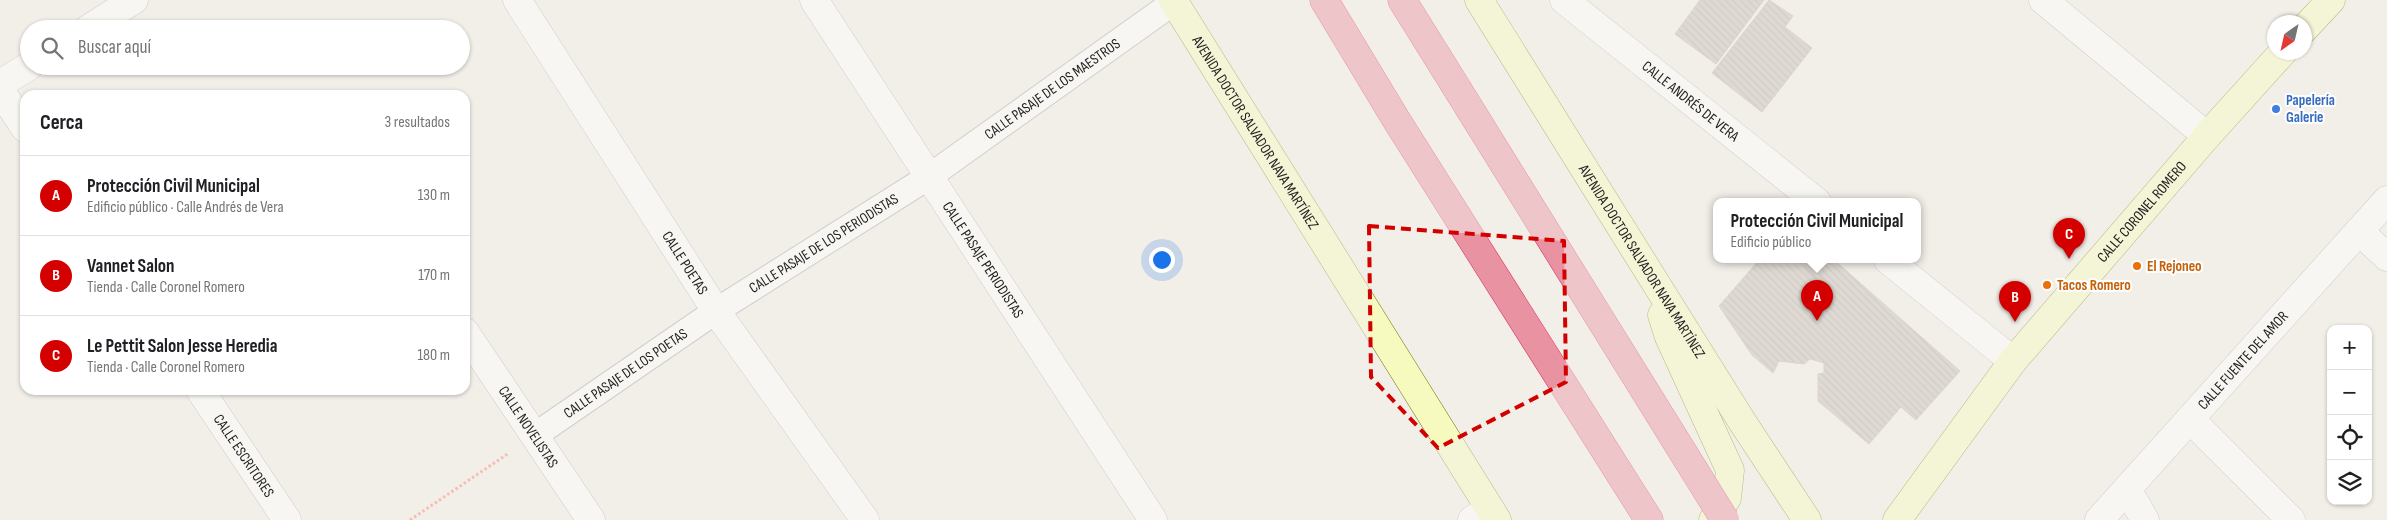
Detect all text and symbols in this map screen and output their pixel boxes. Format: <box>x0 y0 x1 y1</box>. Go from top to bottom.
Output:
north arrow <box>2267 15 2312 60</box>
search box <box>20 20 470 75</box>
street label: AVENIDA DOCTOR SALVADOR NAVA MARTÍNEZ <box>1187 31 1323 233</box>
icon: search <box>38 34 66 62</box>
street label: CALLE PASAJE DE LOS MAESTROS <box>981 34 1124 144</box>
text: Buscar aquí <box>78 36 151 59</box>
street label: CALLE ANDRÉS DE VERA <box>1638 57 1743 146</box>
place label: Papelería Galerie <box>2286 91 2335 127</box>
marker: Papelería Galerie <box>2270 103 2282 115</box>
text: Cerca <box>40 110 83 135</box>
text: 3 resultados <box>385 113 450 132</box>
street label: CALLE CORONEL ROMERO <box>2093 157 2191 267</box>
street label: AVENIDA DOCTOR SALVADOR NAVA MARTÍNEZ <box>1574 160 1709 362</box>
text: Protección Civil Municipal <box>87 175 260 198</box>
text: A <box>52 186 60 205</box>
text: 130 m <box>418 186 450 205</box>
street label: CALLE PASAJE DE LOS PERIODISTAS <box>746 189 902 298</box>
text: Edificio público · Calle Andrés de Vera <box>87 198 284 217</box>
street label: CALLE PASAJE PERIODISTAS <box>938 198 1028 322</box>
popup <box>1713 198 1921 263</box>
text: Protección Civil Municipal <box>1731 210 1903 233</box>
pin: C <box>2053 218 2085 259</box>
street label: CALLE POETAS <box>657 228 712 298</box>
text: Edificio público <box>1731 233 1811 252</box>
your location <box>1149 247 1175 273</box>
text: Vannet Salon <box>87 255 175 278</box>
place label: El Rejoneo <box>2147 257 2202 276</box>
marker: El Rejoneo <box>2131 260 2143 272</box>
text: B <box>52 266 60 285</box>
text: 170 m <box>418 266 450 285</box>
place label: Tacos Romero <box>2057 276 2131 295</box>
text: Tienda · Calle Coronel Romero <box>87 278 245 297</box>
marker: Tacos Romero <box>2041 279 2053 291</box>
pin: A <box>1801 280 1833 321</box>
pin: B <box>1999 281 2031 322</box>
street label: CALLE FUENTE DEL AMOR <box>2194 307 2293 414</box>
street label: CALLE PASAJE DE LOS POETAS <box>560 324 691 423</box>
map controls <box>2327 325 2372 505</box>
button: + <box>2327 325 2372 370</box>
text: Le Pettit Salon Jesse Heredia <box>87 335 278 358</box>
text: C <box>52 346 60 365</box>
text: 180 m <box>417 346 450 365</box>
text: Tienda · Calle Coronel Romero <box>87 358 245 377</box>
button: − <box>2327 370 2372 415</box>
street label: CALLE NOVELISTAS <box>494 382 562 472</box>
street label: CALLE ESCRITORES <box>209 411 278 501</box>
button: locate <box>2327 415 2372 460</box>
button: layers <box>2327 460 2372 505</box>

